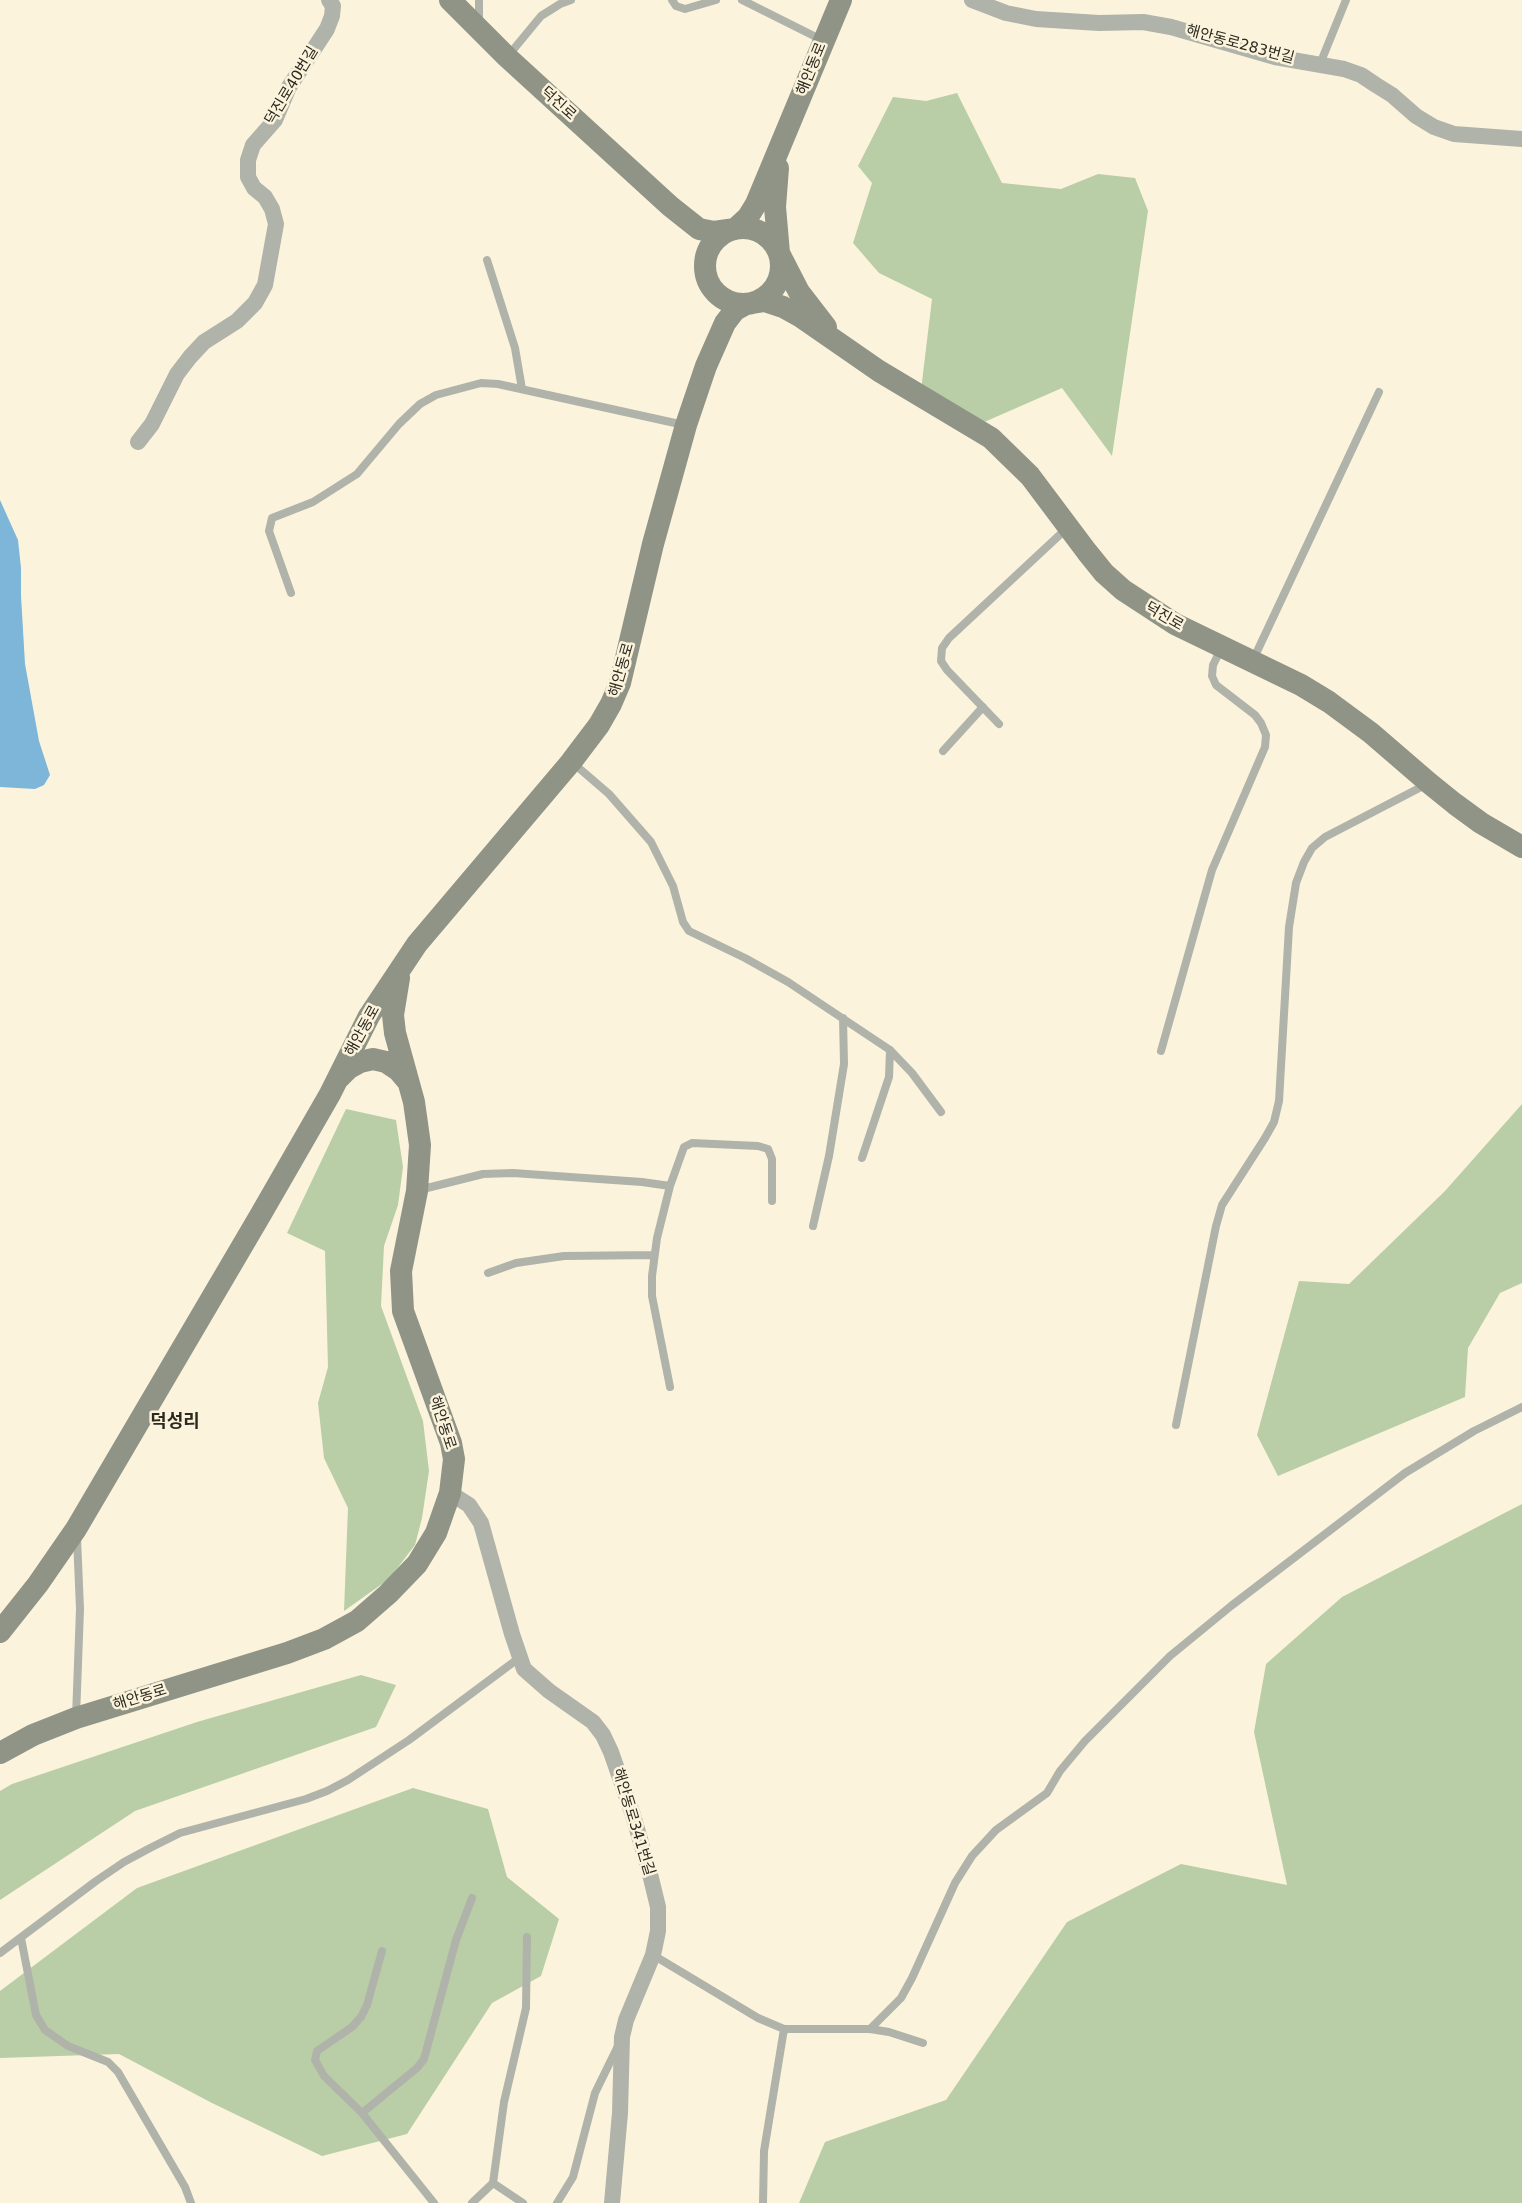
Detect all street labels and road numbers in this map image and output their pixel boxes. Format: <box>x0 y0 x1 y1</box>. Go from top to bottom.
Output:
street label: 해안동로283번길 <box>1184 22 1296 68</box>
street label: 해안동로 <box>793 40 831 98</box>
street label: 덕진로40번길 <box>262 44 322 128</box>
street label: 덕진로 <box>537 83 579 125</box>
street label: 덕진로 <box>1142 599 1186 635</box>
street label: 해안동로 <box>606 641 638 699</box>
street label: 해안동로 <box>342 1002 384 1060</box>
street label: 해안동로 <box>425 1394 459 1452</box>
street label: 해안동로 <box>111 1681 169 1715</box>
street label: 해안동로341번길 <box>608 1766 658 1878</box>

